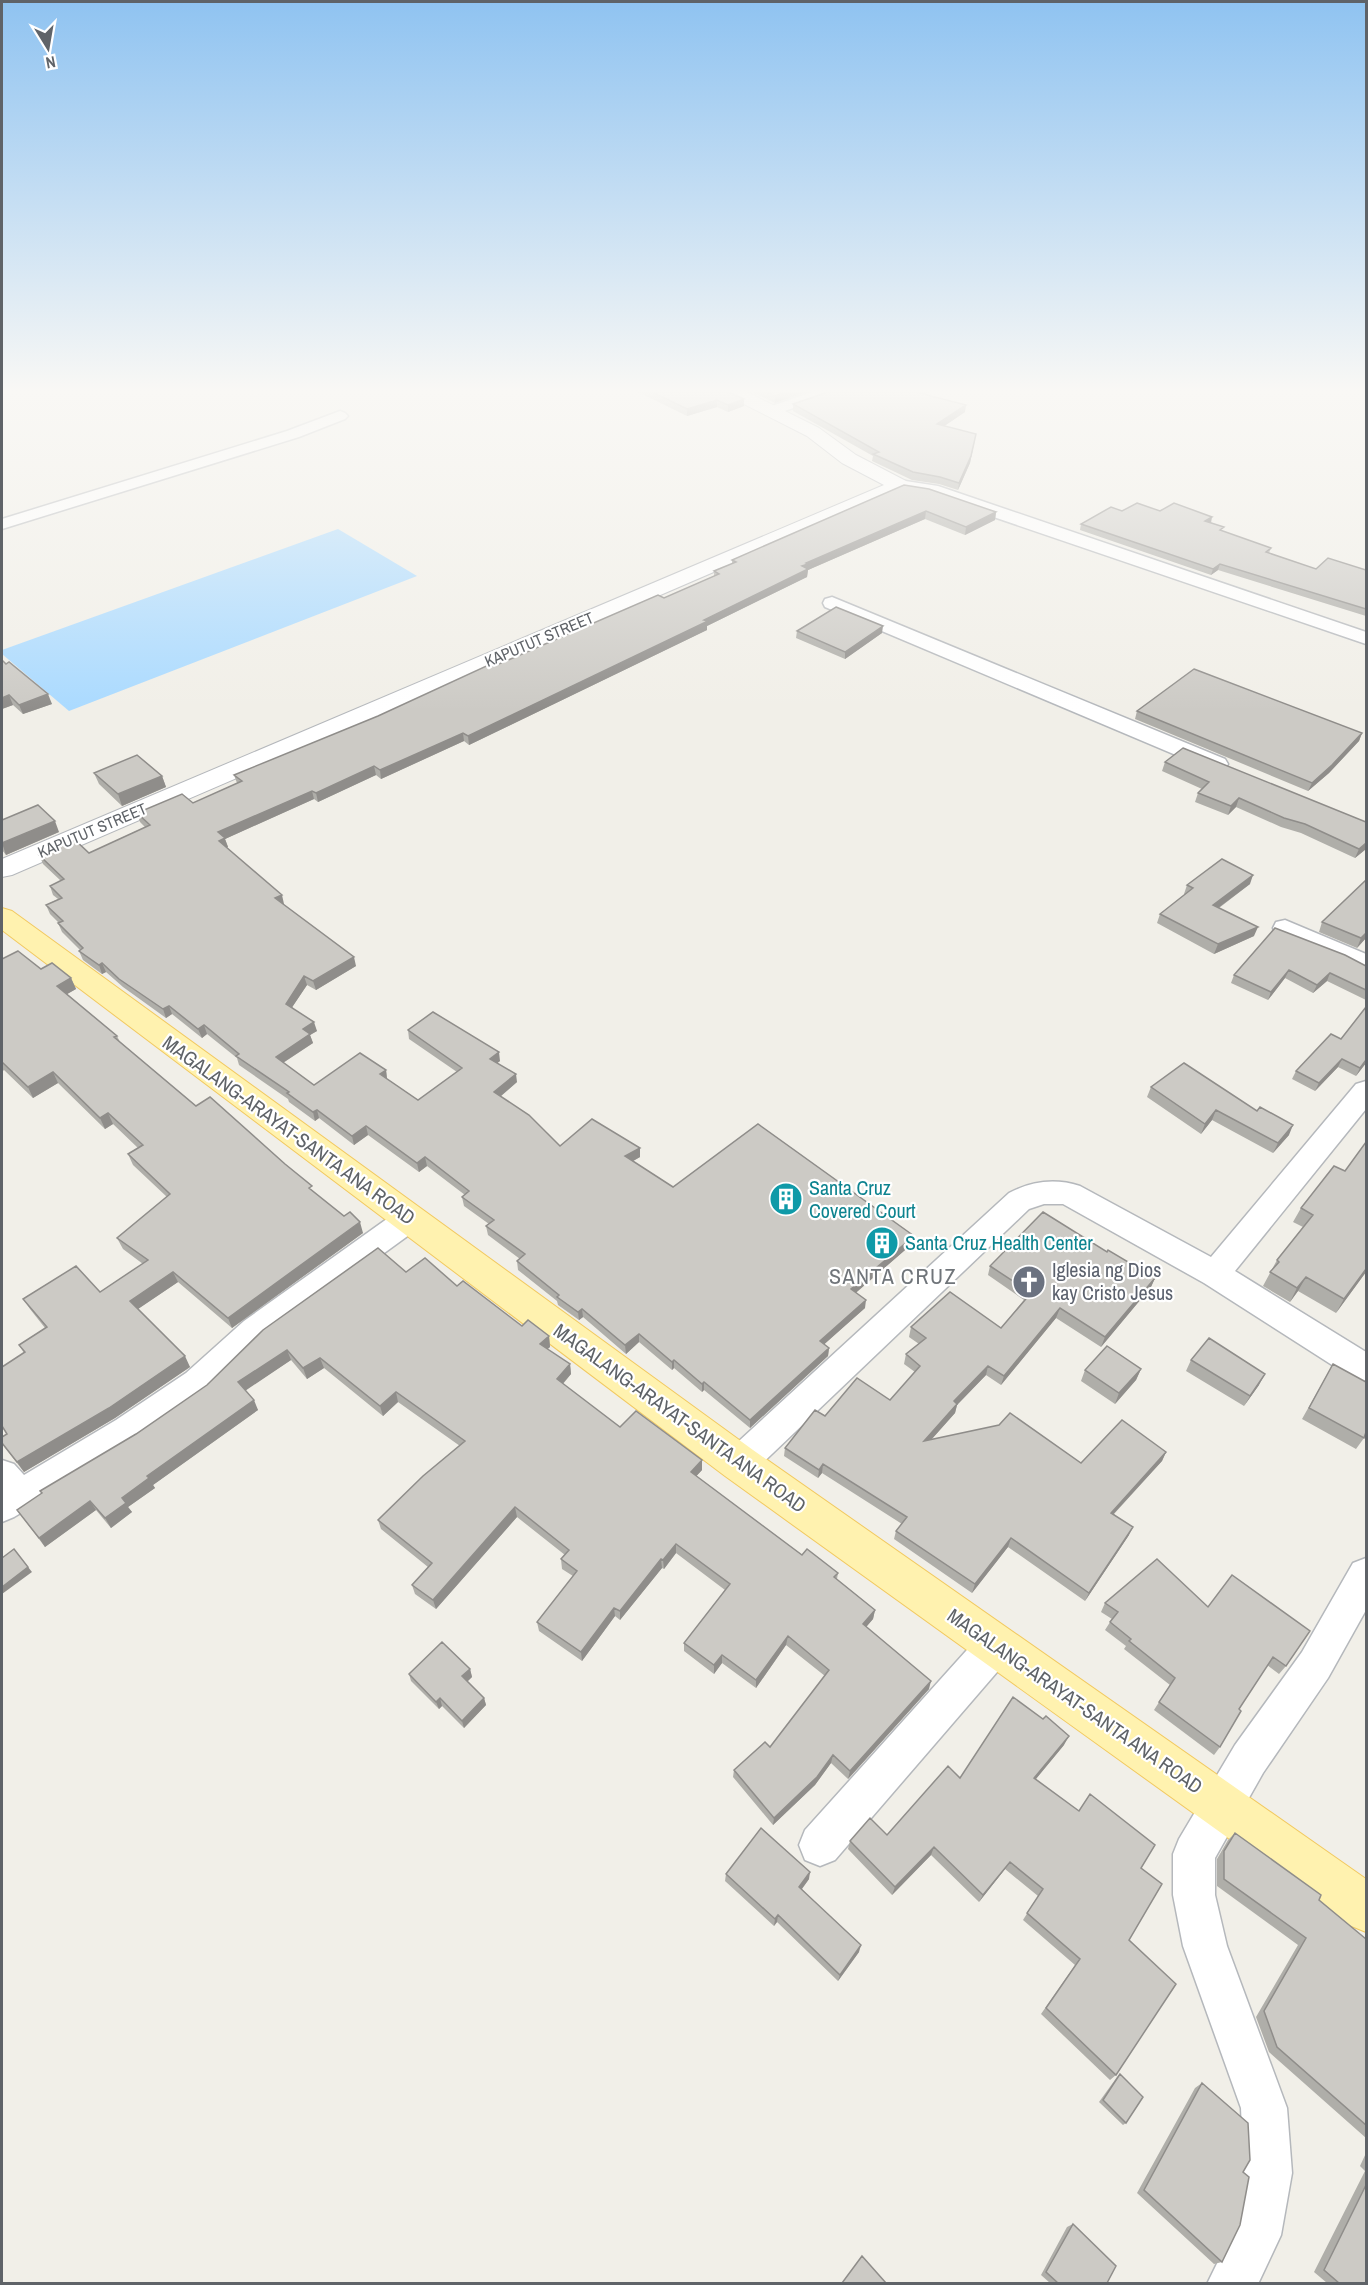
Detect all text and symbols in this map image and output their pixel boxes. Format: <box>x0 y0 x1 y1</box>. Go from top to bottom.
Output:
north arrow <box>18 18 78 78</box>
text: N <box>44 51 58 74</box>
street label: KAPUTUT STREET <box>481 606 597 672</box>
street label: KAPUTUT STREET <box>34 797 150 863</box>
street label: MAGALANG-ARAYAT-SANTA ANA ROAD <box>158 1029 421 1230</box>
place label: Santa Cruz Covered Court <box>809 1174 916 1224</box>
building icon: Santa Cruz Covered Court <box>768 1181 804 1217</box>
building icon: Santa Cruz Health Center <box>864 1225 900 1261</box>
place label: Santa Cruz Health Center <box>905 1229 1093 1256</box>
place label: Iglesia ng Dios kay Cristo Jesus <box>1052 1256 1173 1306</box>
district label: SANTA CRUZ <box>829 1261 957 1291</box>
church icon: Iglesia ng Dios kay Cristo Jesus <box>1011 1264 1047 1300</box>
street label: MAGALANG-ARAYAT-SANTA ANA ROAD <box>549 1317 812 1518</box>
street label: MAGALANG-ARAYAT-SANTA ANA ROAD <box>942 1602 1208 1799</box>

